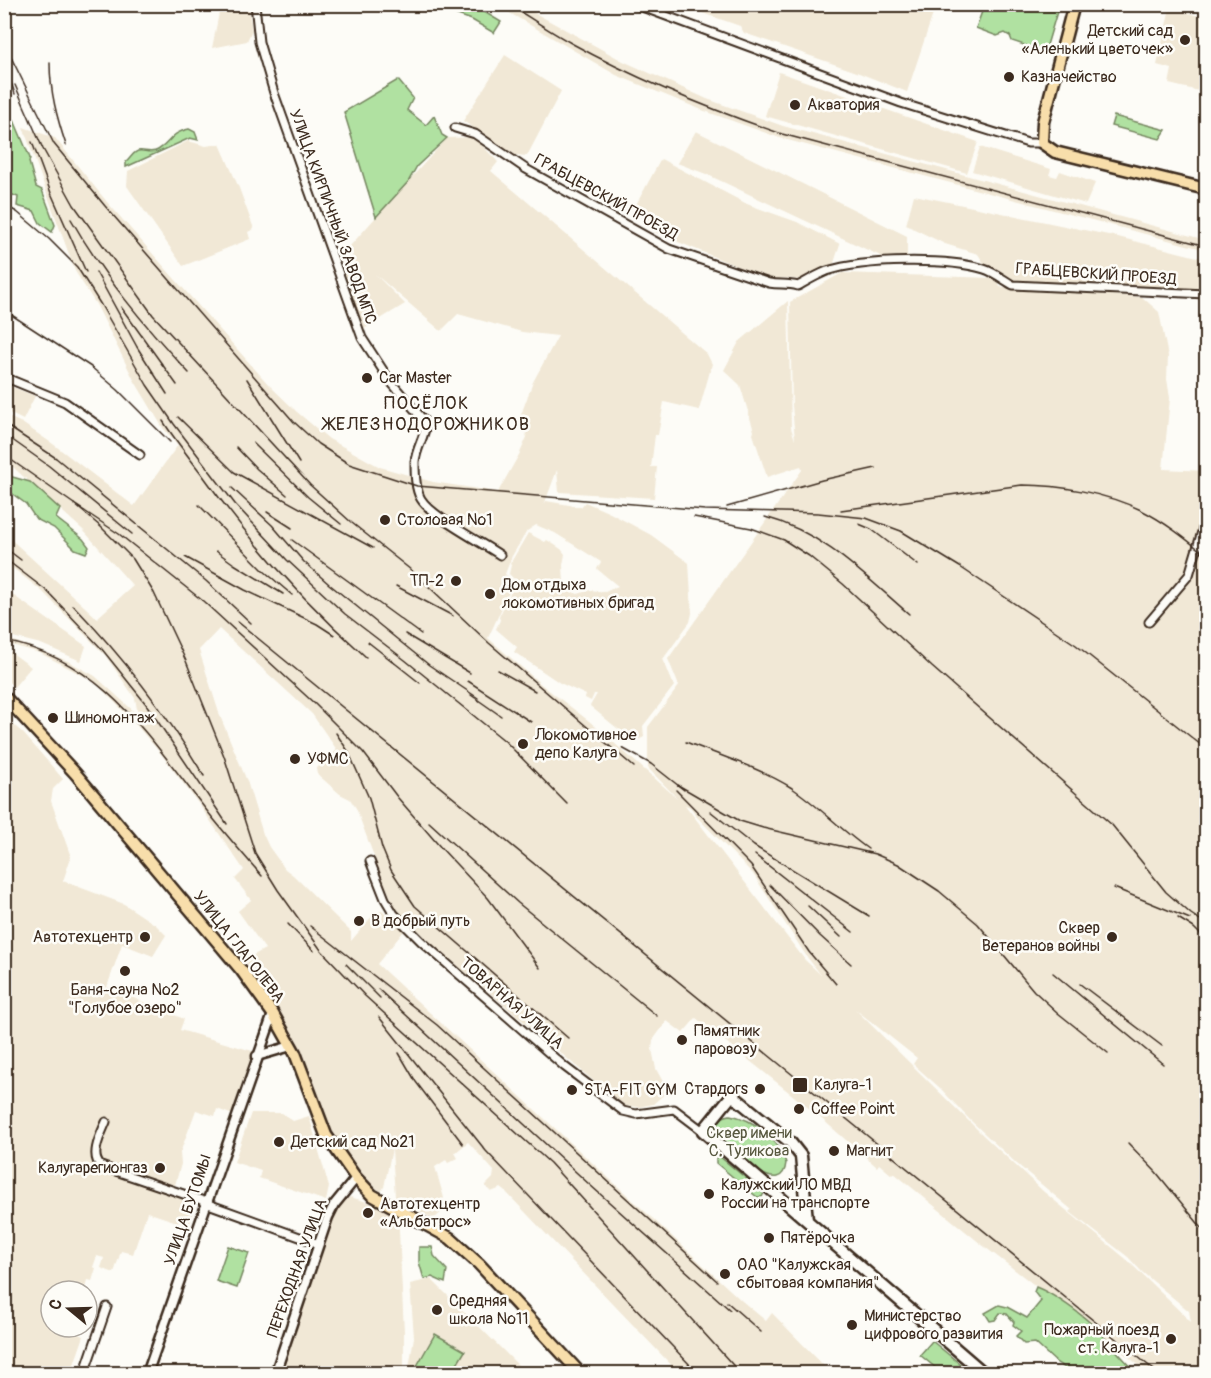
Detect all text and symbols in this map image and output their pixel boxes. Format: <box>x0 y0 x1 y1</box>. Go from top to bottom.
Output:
place label: Детский сад «Аленький цветочек» <box>1022 21 1173 59</box>
marker: Детский сад «Аленький цветочек» <box>1178 33 1192 47</box>
place label: Казначейство <box>1021 67 1117 87</box>
marker: Казначейство <box>1002 70 1016 84</box>
place label: Акватория <box>807 95 880 115</box>
marker: Акватория <box>788 98 802 112</box>
street label: УЛИЦА КИРПИЧНЫЙ ЗАВОД МПС <box>285 107 381 327</box>
street label: ГРАБЦЕВСКИЙ ПРОЕЗД <box>531 149 682 245</box>
street label: ГРАБЦЕВСКИЙ ПРОЕЗД <box>1015 258 1178 290</box>
place label: Car Master <box>379 368 452 388</box>
marker: Car Master <box>360 371 374 385</box>
district label: ПОСЁЛОК ЖЕЛЕЗНОДОРОЖНИКОВ <box>320 392 531 436</box>
place label: Столовая №1 <box>397 510 492 530</box>
marker: Столовая №1 <box>378 513 392 527</box>
place label: ТП-2 <box>410 571 444 591</box>
marker: ТП-2 <box>449 574 463 588</box>
place label: Дом отдыха локомотивных бригад <box>501 575 654 613</box>
marker: Дом отдыха локомотивных бригад <box>483 587 497 601</box>
place label: Шиномонтаж <box>65 708 155 728</box>
marker: Шиномонтаж <box>46 711 60 725</box>
place label: Локомотивное депо Калуга <box>534 725 637 763</box>
marker: Локомотивное депо Калуга <box>516 737 530 751</box>
place label: УФМС <box>307 749 349 769</box>
marker: УФМС <box>288 752 302 766</box>
street label: УЛИЦА ГЛАГОЛЕВА <box>189 887 289 1007</box>
place label: В добрый путь <box>371 911 470 931</box>
marker: В добрый путь <box>352 914 366 928</box>
place label: Сквер Ветеранов войны <box>982 918 1100 956</box>
place label: Автотехцентр <box>33 927 133 947</box>
marker: Автотехцентр <box>138 930 152 944</box>
marker: Сквер Ветеранов войны <box>1105 930 1119 944</box>
street label: ТОВАРНАЯ УЛИЦА <box>456 953 568 1053</box>
marker: Баня-сауна №2 "Голубое озеро" <box>118 964 132 978</box>
place label: Баня-сауна №2 "Голубое озеро" <box>68 980 182 1018</box>
place label: Памятник паровозу <box>694 1021 760 1059</box>
marker: Памятник паровозу <box>675 1033 689 1047</box>
place label: Калуга-1 <box>814 1075 872 1095</box>
marker: Калуга-1 <box>791 1076 809 1094</box>
place label: Стардогs <box>684 1079 748 1099</box>
place label: STA-FIT GYM <box>584 1080 677 1100</box>
marker: Стардогs <box>753 1082 767 1096</box>
marker: STA-FIT GYM <box>565 1083 579 1097</box>
place label: Coffee Point <box>811 1099 895 1119</box>
marker: Coffee Point <box>792 1102 806 1116</box>
park label: Сквер имени С. Туликова <box>706 1123 792 1161</box>
place label: Детский сад №21 <box>290 1132 414 1152</box>
marker: Детский сад №21 <box>272 1135 286 1149</box>
place label: Магнит <box>846 1141 894 1161</box>
marker: Магнит <box>827 1144 841 1158</box>
street label: УЛИЦА БУТОМЫ <box>160 1152 216 1268</box>
place label: Калугарегионгаз <box>38 1158 148 1178</box>
marker: Калугарегионгаз <box>153 1161 167 1175</box>
place label: Калужский ЛО МВД России на транспорте <box>721 1175 870 1213</box>
marker: Калужский ЛО МВД России на транспорте <box>702 1187 716 1201</box>
place label: Автотехцентр «Альбатрос» <box>380 1194 480 1232</box>
street label: ПЕРЕХОДНАЯ УЛИЦА <box>263 1196 331 1340</box>
marker: Автотехцентр «Альбатрос» <box>361 1206 375 1220</box>
place label: Пятёрочка <box>781 1228 855 1248</box>
marker: Пятёрочка <box>762 1231 776 1245</box>
place label: ОАО "Калужская сбытовая компания" <box>737 1255 880 1293</box>
marker: ОАО "Калужская сбытовая компания" <box>718 1267 732 1281</box>
north arrow <box>39 1279 99 1339</box>
place label: Средняя школа №11 <box>449 1291 528 1329</box>
text: С <box>45 1296 67 1312</box>
marker: Средняя школа №11 <box>430 1303 444 1317</box>
place label: Министерство цифрового развития <box>864 1306 1003 1344</box>
marker: Министерство цифрового развития <box>845 1318 859 1332</box>
place label: Пожарный поезд ст. Калуга-1 <box>1044 1320 1159 1358</box>
marker: Пожарный поезд ст. Калуга-1 <box>1164 1332 1178 1346</box>

